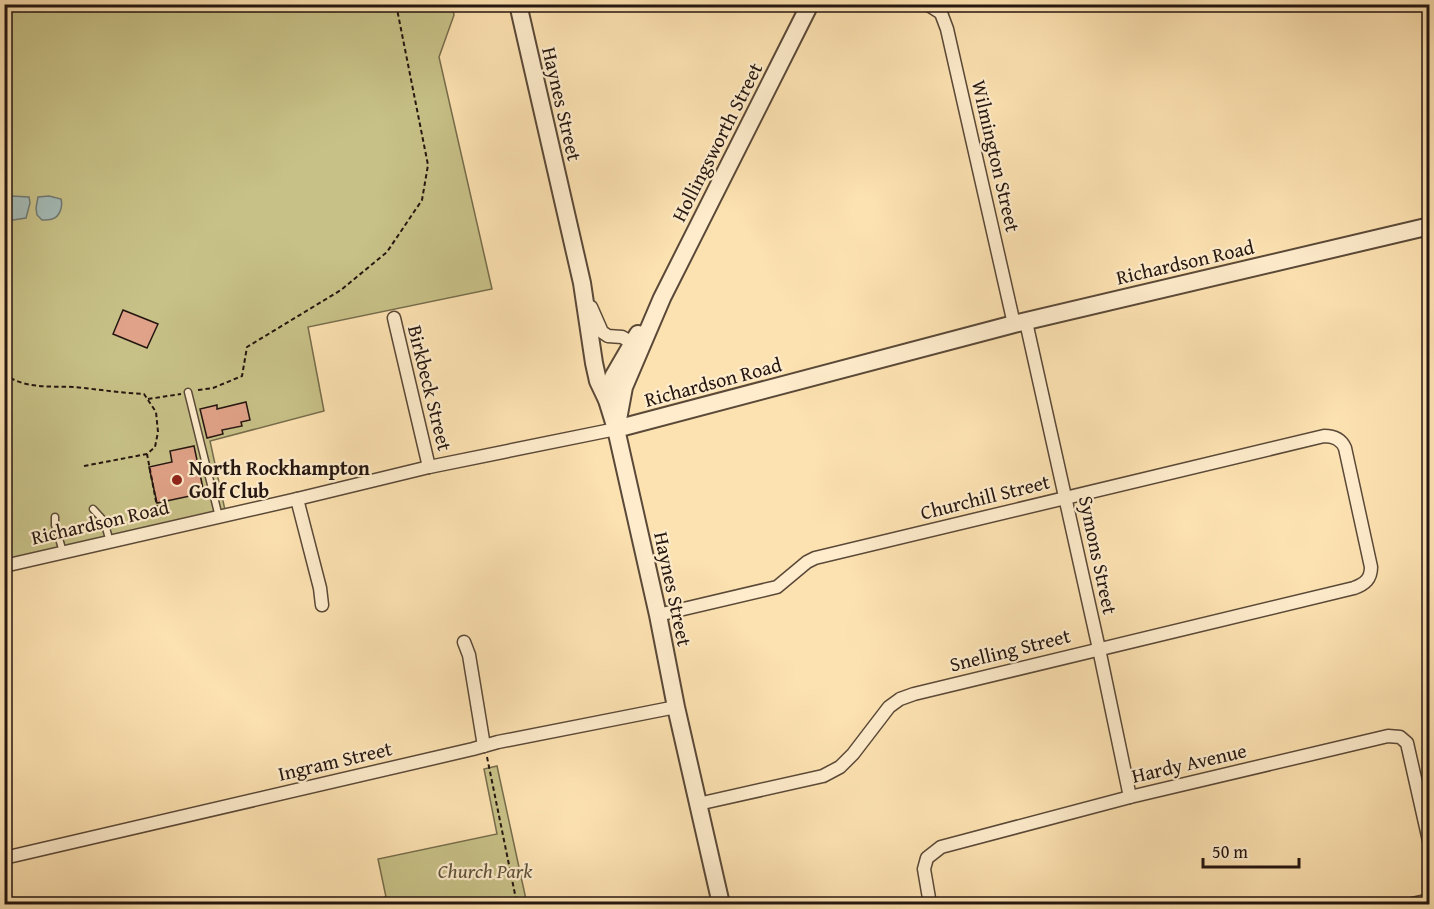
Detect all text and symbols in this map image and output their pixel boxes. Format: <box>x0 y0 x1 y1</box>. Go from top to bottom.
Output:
street label: Haynes Street <box>535 44 590 164</box>
street label: Hollingsworth Street <box>664 57 769 226</box>
street label: Wilmington Street <box>965 77 1028 235</box>
street label: Richardson Road <box>1113 231 1257 291</box>
street label: Birkbeck Street <box>401 322 460 454</box>
street label: Richardson Road <box>641 349 785 414</box>
place label: North Rockhampton Golf Club <box>189 453 370 505</box>
street label: Churchill Street <box>917 466 1053 527</box>
marker: North Rockhampton Golf Club <box>170 473 184 487</box>
street label: Richardson Road <box>28 491 172 551</box>
street label: Symons Street <box>1072 493 1125 617</box>
street label: Haynes Street <box>647 529 700 649</box>
street label: Snelling Street <box>946 621 1073 679</box>
street label: Ingram Street <box>275 733 395 788</box>
street label: Hardy Avenue <box>1128 735 1249 790</box>
scale bar <box>1203 831 1299 869</box>
text: 50 m <box>1212 838 1248 865</box>
park label: Church Park <box>438 856 533 885</box>

